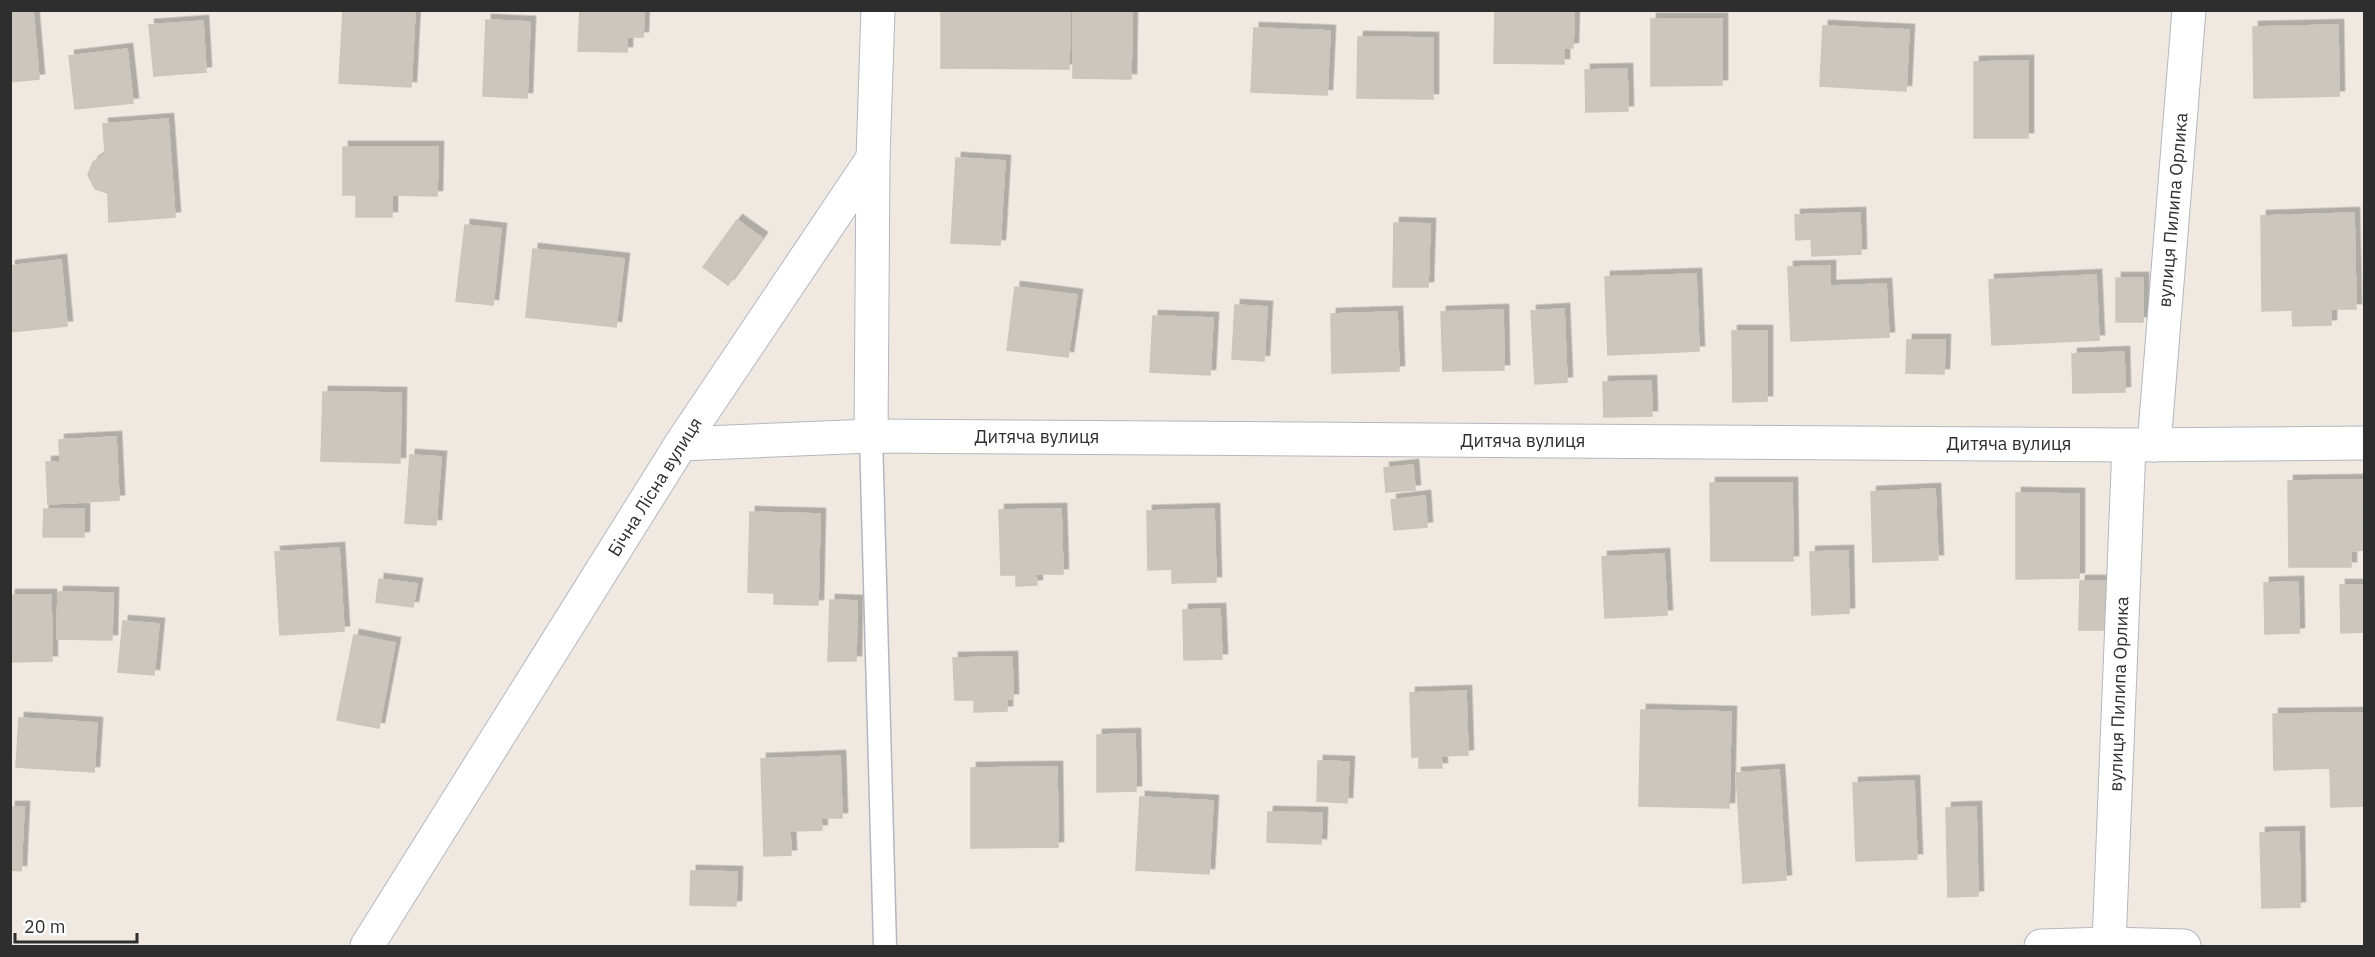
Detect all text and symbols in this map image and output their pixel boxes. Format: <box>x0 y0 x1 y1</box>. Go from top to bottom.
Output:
street label: вулиця Пилипа Орлика <box>2153 111 2193 308</box>
street label: Бічна Лісна вулиця <box>602 413 707 561</box>
street label: Дитяча вулиця <box>975 425 1099 448</box>
street label: Дитяча вулиця <box>1461 429 1585 452</box>
street label: Дитяча вулиця <box>1947 432 2071 455</box>
street label: вулиця Пилипа Орлика <box>2104 596 2133 792</box>
scale bar <box>15 906 136 944</box>
text: 20 m <box>24 915 66 938</box>

